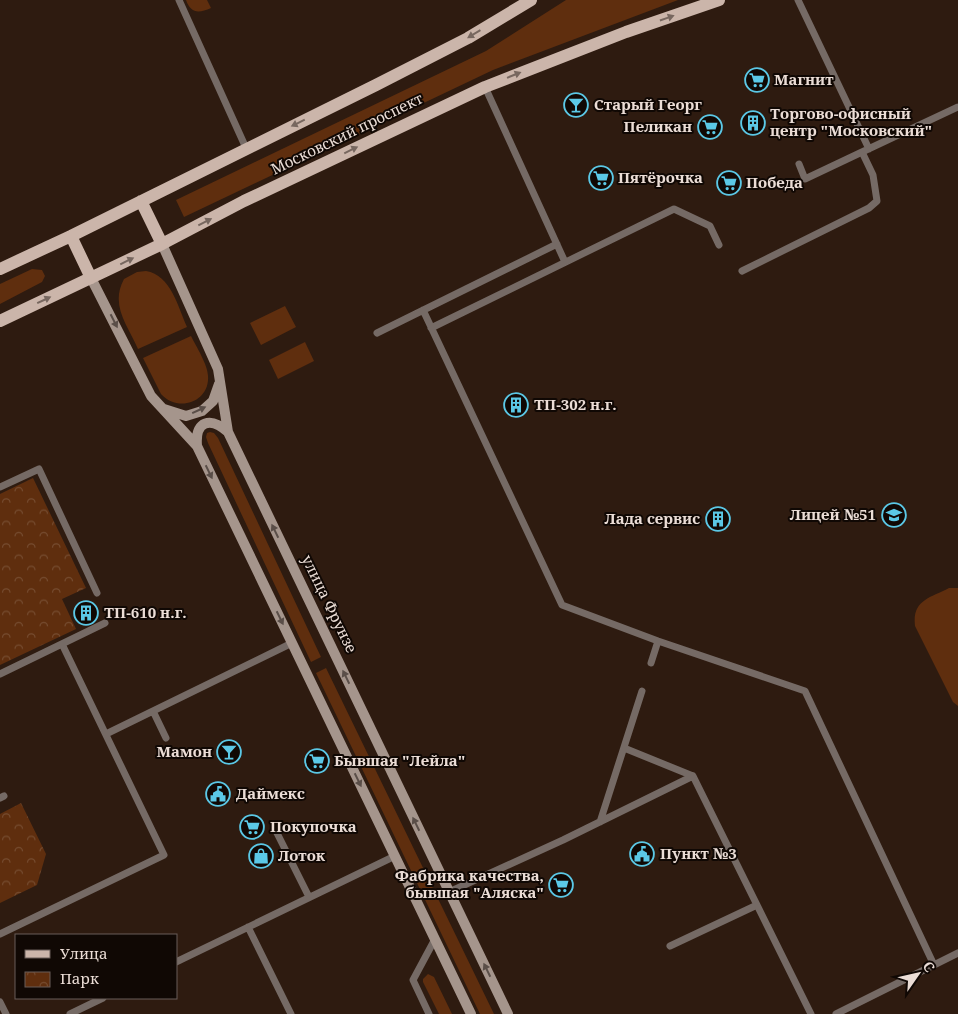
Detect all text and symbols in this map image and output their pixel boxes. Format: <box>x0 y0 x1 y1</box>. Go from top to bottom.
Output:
one-way arrow <box>659 14 674 21</box>
one-way arrow <box>468 29 481 38</box>
supermarket icon: Магнит <box>744 67 770 93</box>
place label: Магнит <box>774 69 834 89</box>
one-way arrow <box>507 70 521 78</box>
street label: Московский проспект <box>267 88 426 179</box>
bar icon: Старый Георг <box>563 92 589 118</box>
place label: Старый Георг <box>594 94 702 114</box>
place label: Торгово-офисный центр "Московский" <box>770 103 932 140</box>
building icon: Торгово-офисный центр "Московский" <box>740 110 766 136</box>
supermarket icon: Пеликан <box>697 114 723 140</box>
place label: Пеликан <box>624 116 692 136</box>
one-way arrow <box>291 119 305 127</box>
one-way arrow <box>343 145 358 154</box>
supermarket icon: Пятёрочка <box>588 165 614 191</box>
place label: Пятёрочка <box>618 167 703 187</box>
supermarket icon: Победа <box>716 170 742 196</box>
place label: Победа <box>746 172 803 192</box>
one-way arrow <box>198 218 212 226</box>
one-way arrow <box>119 257 134 265</box>
one-way arrow <box>37 296 51 304</box>
one-way arrow <box>110 314 118 329</box>
building icon: ТП-302 н.г. <box>503 392 529 418</box>
place label: ТП-302 н.г. <box>534 394 617 414</box>
one-way arrow <box>191 406 206 415</box>
one-way arrow <box>206 465 214 479</box>
school or university icon: Лицей №51 <box>881 502 907 528</box>
place label: Лицей №51 <box>790 504 876 524</box>
building icon: Лада сервис <box>705 506 731 532</box>
place label: Лада сервис <box>605 508 700 528</box>
one-way arrow <box>271 524 279 538</box>
street label: улица Фрунзе <box>298 551 362 656</box>
building icon: ТП-610 н.г. <box>73 600 99 626</box>
place label: ТП-610 н.г. <box>104 602 187 622</box>
one-way arrow <box>276 611 284 625</box>
one-way arrow <box>342 670 350 684</box>
bar icon: Мамон <box>216 739 242 765</box>
place label: Мамон <box>157 741 212 761</box>
supermarket icon: Бывшая "Лейла" <box>304 748 330 774</box>
place label: Бывшая "Лейла" <box>334 750 465 770</box>
one-way arrow <box>354 773 362 788</box>
public building icon: Даймекс <box>205 781 231 807</box>
place label: Даймекс <box>236 783 305 803</box>
supermarket icon: Покупочка <box>239 814 265 840</box>
place label: Покупочка <box>270 816 357 836</box>
one-way arrow <box>412 817 420 831</box>
public building icon: Пункт №3 <box>629 841 655 867</box>
shop icon: Лоток <box>248 843 274 869</box>
place label: Пункт №3 <box>660 843 737 863</box>
place label: Лоток <box>278 845 326 865</box>
place label: Фабрика качества, бывшая "Аляска" <box>395 865 544 902</box>
supermarket icon: Фабрика качества, бывшая "Аляска" <box>548 872 574 898</box>
legend <box>15 934 178 999</box>
text: Улица <box>60 943 108 963</box>
north arrow <box>893 949 943 999</box>
text: С <box>919 957 940 976</box>
one-way arrow <box>483 963 491 977</box>
text: Парк <box>60 968 99 988</box>

